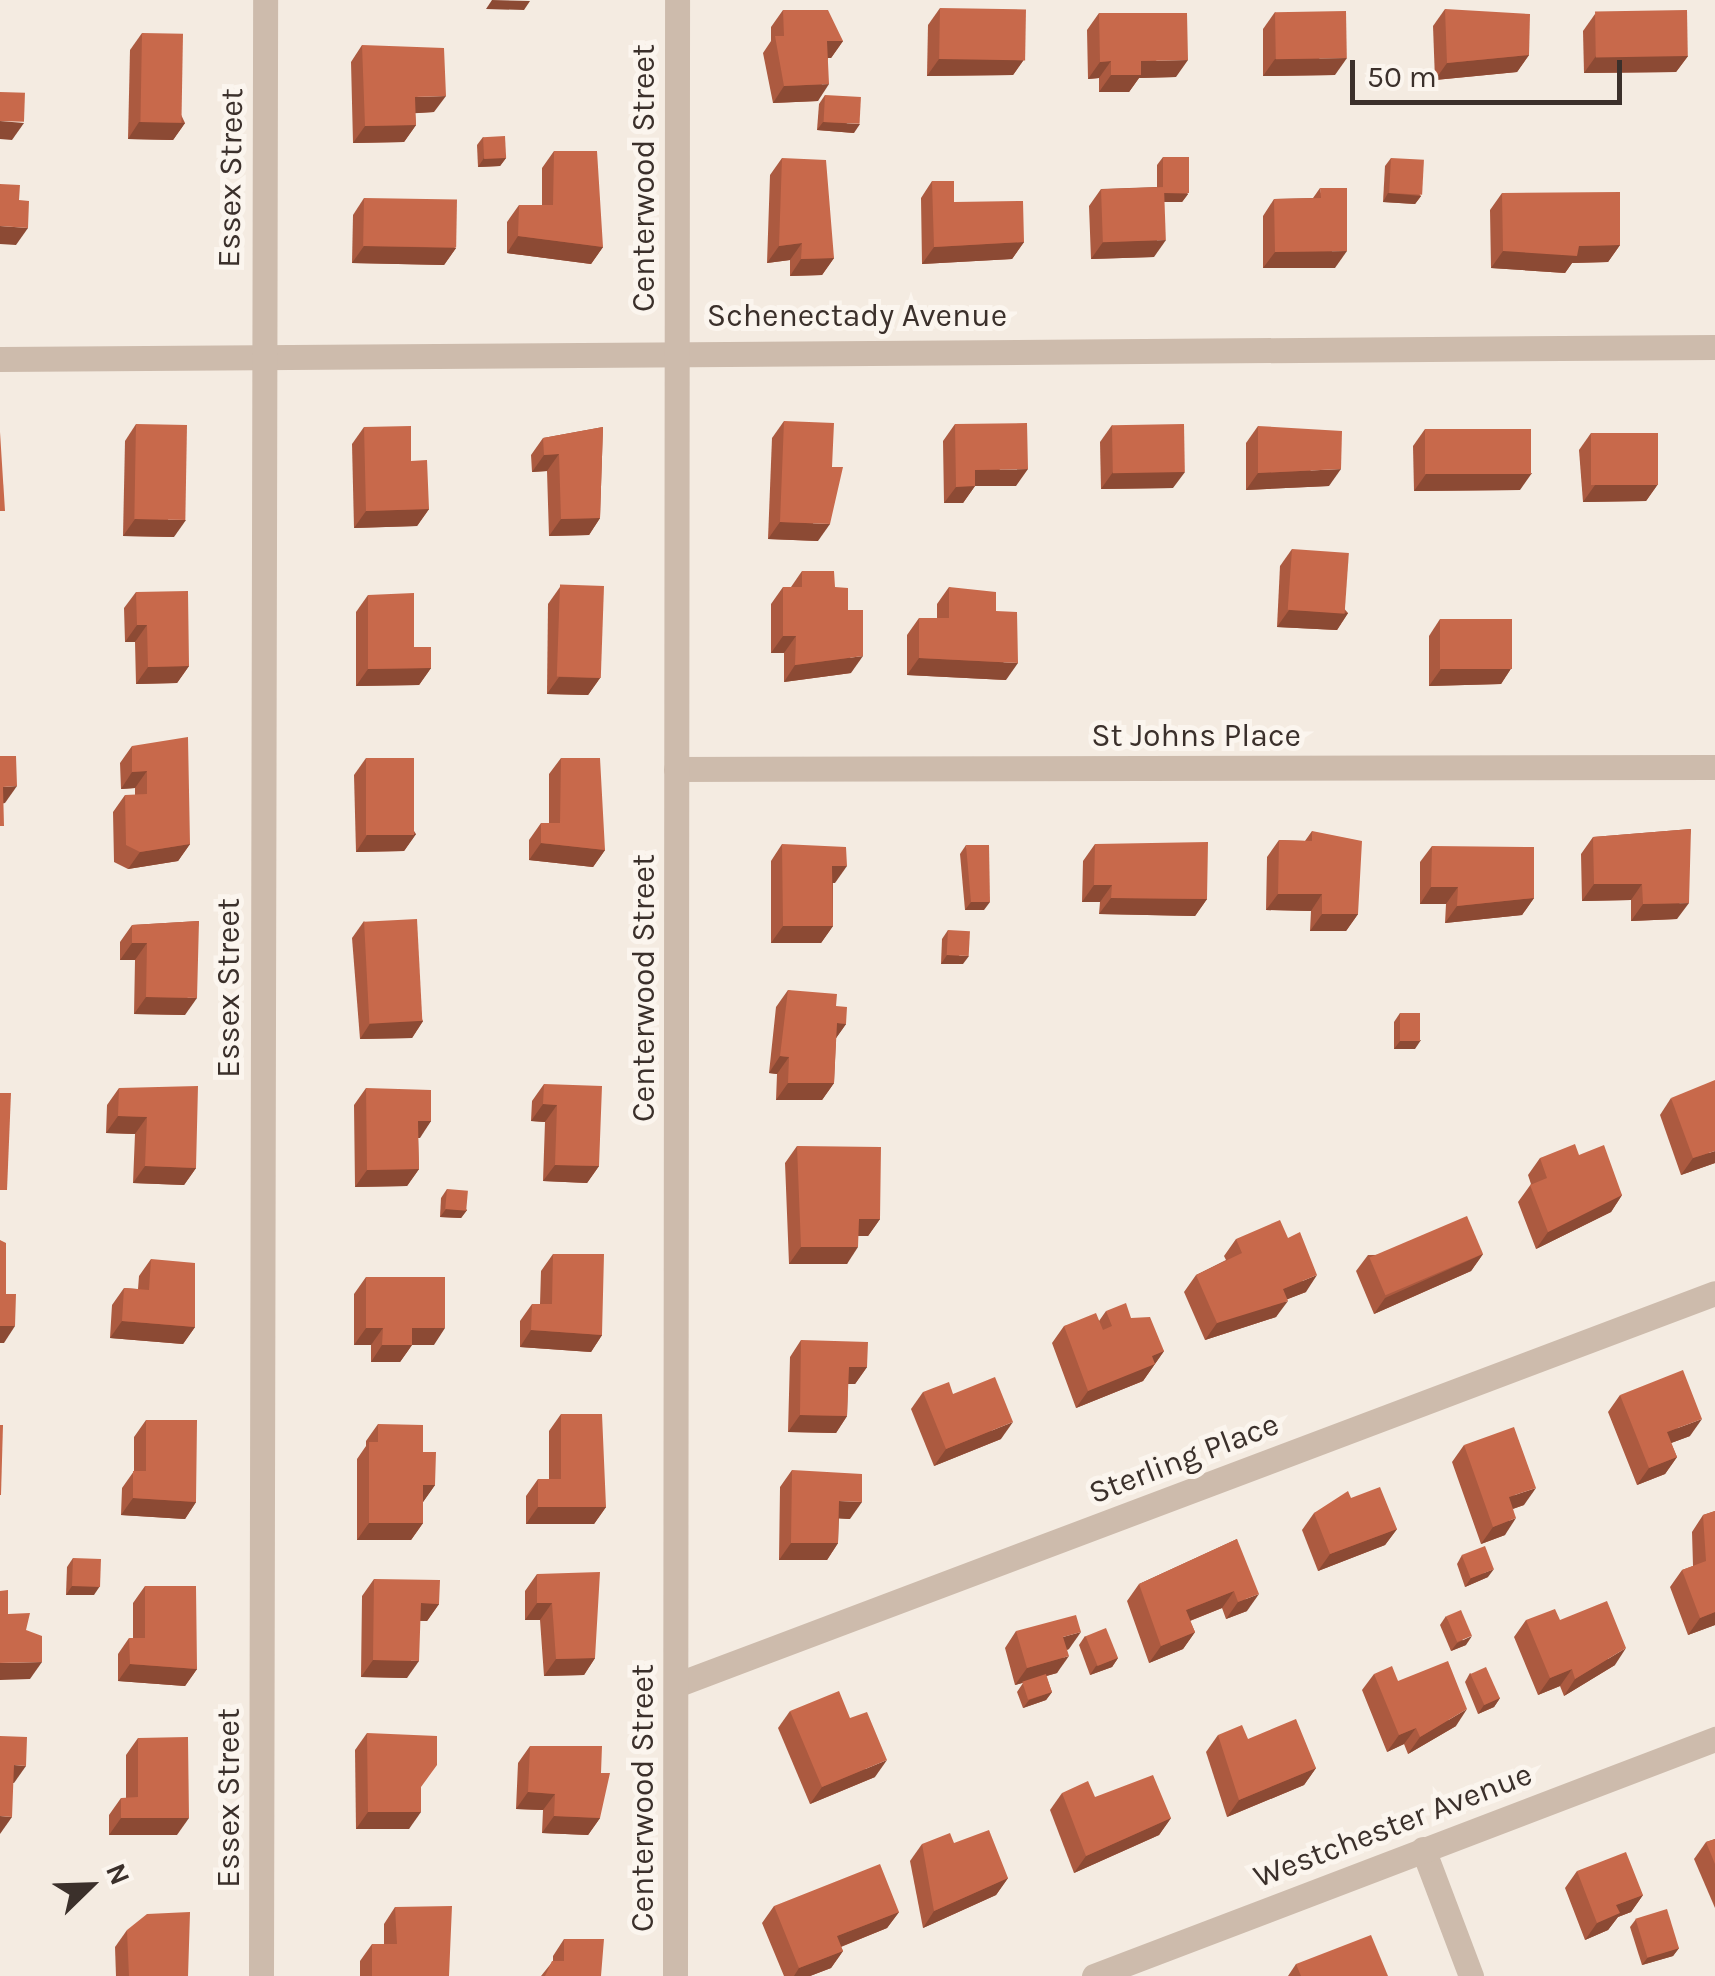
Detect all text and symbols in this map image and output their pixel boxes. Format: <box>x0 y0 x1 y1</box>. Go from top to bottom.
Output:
scale bar <box>1355 40 1628 102</box>
street label: Centerwood Street <box>625 44 663 312</box>
text: 50 m <box>1367 59 1437 95</box>
street label: Essex Street <box>210 88 252 268</box>
street label: Schenectady Avenue <box>707 297 1007 335</box>
street label: St Johns Place <box>1091 717 1301 755</box>
street label: Centerwood Street <box>625 854 663 1122</box>
street label: Essex Street <box>210 898 248 1078</box>
street label: Sterling Place <box>1084 1405 1284 1513</box>
street label: Centerwood Street <box>624 1664 662 1932</box>
street label: Essex Street <box>210 1708 248 1888</box>
street label: Westchester Avenue <box>1248 1755 1538 1897</box>
north arrow <box>40 1836 140 1936</box>
text: N <box>99 1858 137 1890</box>

